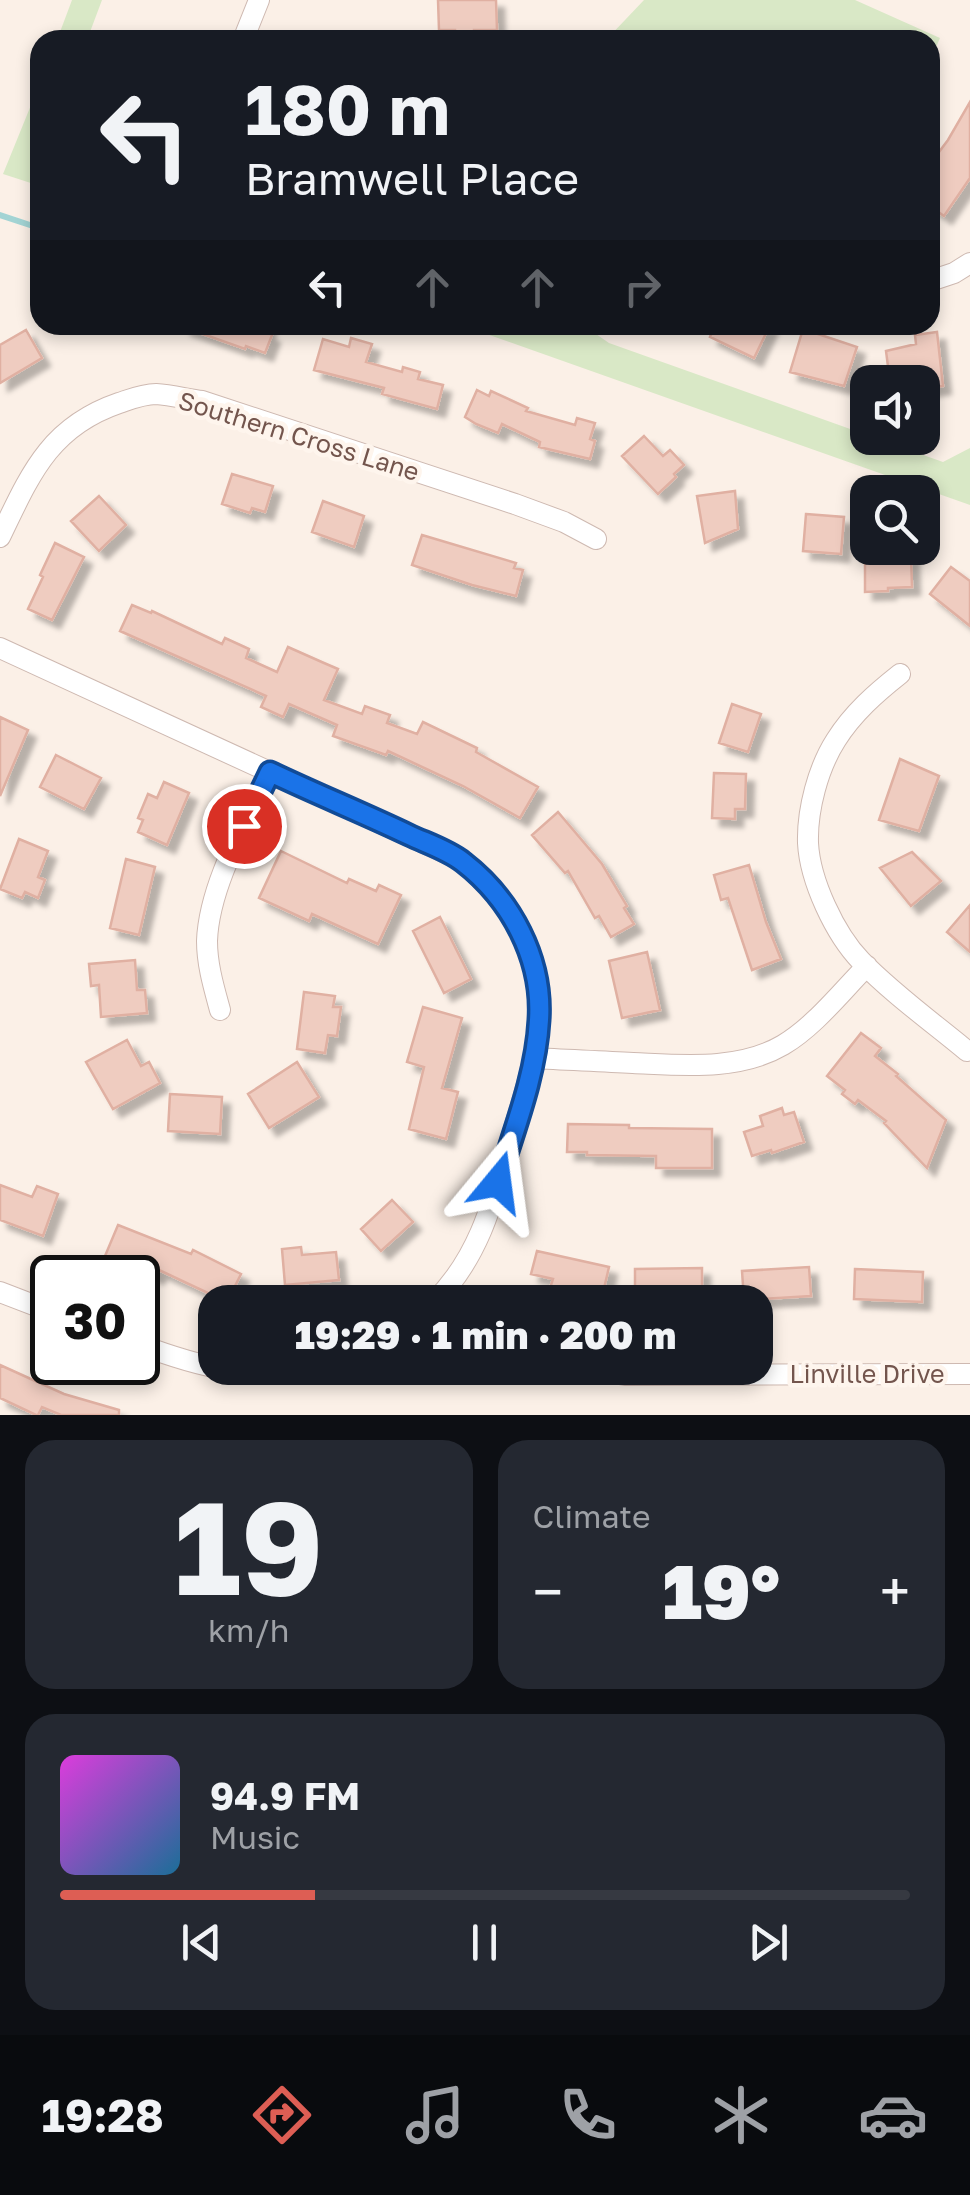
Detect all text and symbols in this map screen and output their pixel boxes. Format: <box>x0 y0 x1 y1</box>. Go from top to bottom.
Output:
text: 180 m <box>245 66 450 150</box>
icon: left <box>80 70 210 200</box>
text: Bramwell Place <box>245 151 579 205</box>
icon: left <box>300 260 355 315</box>
icon: ahead <box>405 260 460 315</box>
icon: ahead <box>510 260 565 315</box>
icon: right <box>615 260 670 315</box>
map controls <box>850 365 940 565</box>
button: sound <box>850 365 940 455</box>
street label: Southern Cross Lane <box>175 384 423 487</box>
button: search <box>850 475 940 565</box>
pin <box>202 784 287 869</box>
icon: arrive <box>217 799 272 854</box>
position arrow <box>446 1130 550 1234</box>
speed limit sign: 30 <box>30 1255 160 1385</box>
text: 19:29 · 1 min · 200 m <box>295 1312 676 1357</box>
street label: Linville Drive <box>790 1358 944 1389</box>
text: 19 <box>174 1468 324 1624</box>
text: Climate <box>533 1497 651 1535</box>
text: 19° <box>662 1545 780 1636</box>
text: − <box>533 1558 563 1624</box>
text: + <box>880 1558 910 1624</box>
text: km/h <box>208 1611 289 1649</box>
text: 94.9 FM <box>210 1773 360 1818</box>
text: Music <box>210 1818 300 1856</box>
icon: previous <box>174 1915 229 1970</box>
icon: pause <box>457 1915 512 1970</box>
icon: next <box>741 1915 796 1970</box>
icon: directions <box>247 2080 317 2150</box>
icon: music <box>400 2080 470 2150</box>
icon: phone <box>553 2080 623 2150</box>
icon: climate <box>706 2080 776 2150</box>
icon: car <box>858 2080 928 2150</box>
text: 19:28 <box>41 2088 164 2142</box>

